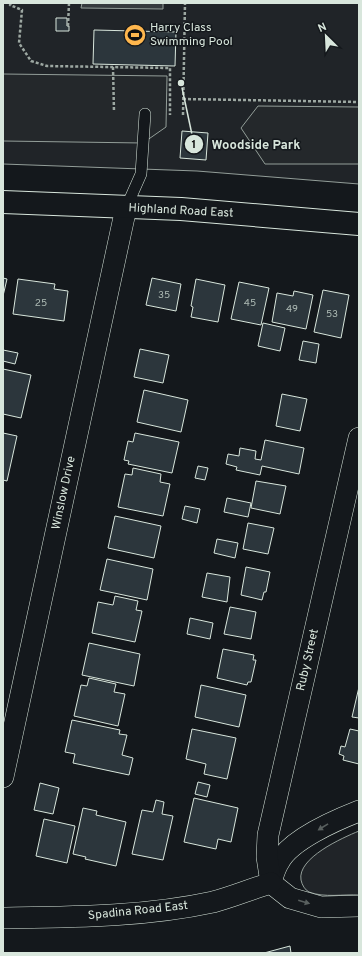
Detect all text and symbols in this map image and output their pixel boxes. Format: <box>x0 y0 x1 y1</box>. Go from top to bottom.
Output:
north arrow <box>306 16 346 56</box>
place label: Harry Class Swimming Pool <box>150 20 233 50</box>
text: N <box>316 20 329 36</box>
sports icon: Harry Class Swimming Pool <box>122 22 148 48</box>
callout: Woodside Park <box>184 132 308 157</box>
text: 1 <box>192 137 196 153</box>
text: Woodside Park <box>212 138 300 154</box>
street label: Highland Road East <box>128 200 234 222</box>
house number: 35 <box>158 289 170 302</box>
house number: 25 <box>35 297 47 310</box>
house number: 45 <box>244 297 256 310</box>
house number: 49 <box>286 303 298 316</box>
house number: 53 <box>326 308 338 321</box>
street label: Winslow Drive <box>48 455 80 531</box>
street label: Ruby Street <box>293 627 323 693</box>
one-way arrow <box>318 823 328 831</box>
street label: Spadina Road East <box>87 898 189 924</box>
one-way arrow <box>298 899 310 905</box>

